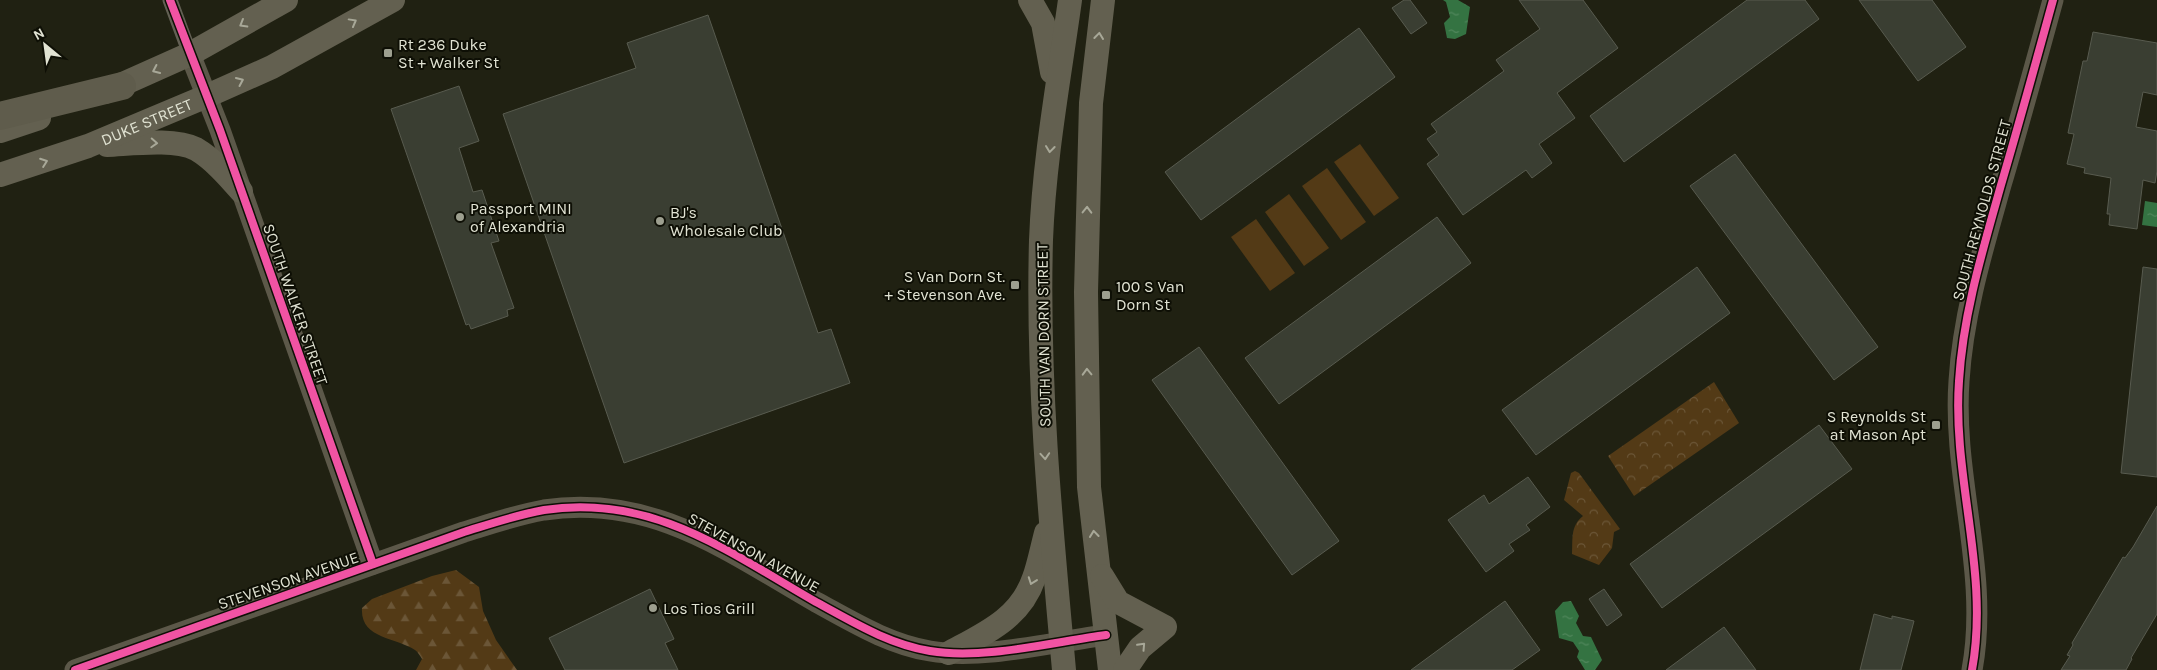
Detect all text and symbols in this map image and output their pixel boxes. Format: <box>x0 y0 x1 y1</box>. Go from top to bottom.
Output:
one-way arrow <box>240 18 249 28</box>
one-way arrow <box>348 19 357 29</box>
north arrow <box>20 20 70 70</box>
text: N <box>30 24 47 44</box>
one-way arrow <box>1093 31 1104 39</box>
place label: Rt 236 Duke St + Walker St <box>398 35 499 72</box>
marker: Rt 236 Duke St + Walker St <box>382 47 394 59</box>
one-way arrow <box>152 64 161 74</box>
one-way arrow <box>234 78 243 88</box>
street label: DUKE STREET <box>98 94 195 149</box>
street label: SOUTH REYNOLDS STREET <box>1948 117 2015 303</box>
one-way arrow <box>150 138 158 149</box>
one-way arrow <box>1045 145 1056 153</box>
one-way arrow <box>39 158 48 168</box>
place label: Passport MINI of Alexandria <box>470 199 572 236</box>
place label: BJ's Wholesale Club <box>670 203 783 240</box>
one-way arrow <box>1082 205 1092 213</box>
marker: Passport MINI of Alexandria <box>454 211 466 223</box>
marker: BJ's Wholesale Club <box>654 215 666 227</box>
street label: SOUTH WALKER STREET <box>259 221 332 387</box>
street label: SOUTH VAN DORN STREET <box>1032 243 1055 427</box>
place label: S Van Dorn St. + Stevenson Ave. <box>884 267 1005 304</box>
place label: 100 S Van Dorn St <box>1116 277 1185 314</box>
marker: S Van Dorn St. + Stevenson Ave. <box>1009 279 1021 291</box>
marker: 100 S Van Dorn St <box>1100 289 1112 301</box>
one-way arrow <box>1082 368 1092 376</box>
place label: S Reynolds St at Mason Apt <box>1827 407 1926 444</box>
marker: S Reynolds St at Mason Apt <box>1930 419 1942 431</box>
one-way arrow <box>1040 453 1051 461</box>
street label: STEVENSON AVENUE <box>685 508 823 596</box>
one-way arrow <box>1089 530 1100 538</box>
street label: STEVENSON AVENUE <box>215 547 361 613</box>
one-way arrow <box>1028 576 1038 585</box>
place label: Los Tios Grill <box>663 599 755 618</box>
marker: Los Tios Grill <box>647 602 659 614</box>
one-way arrow <box>1136 642 1145 651</box>

